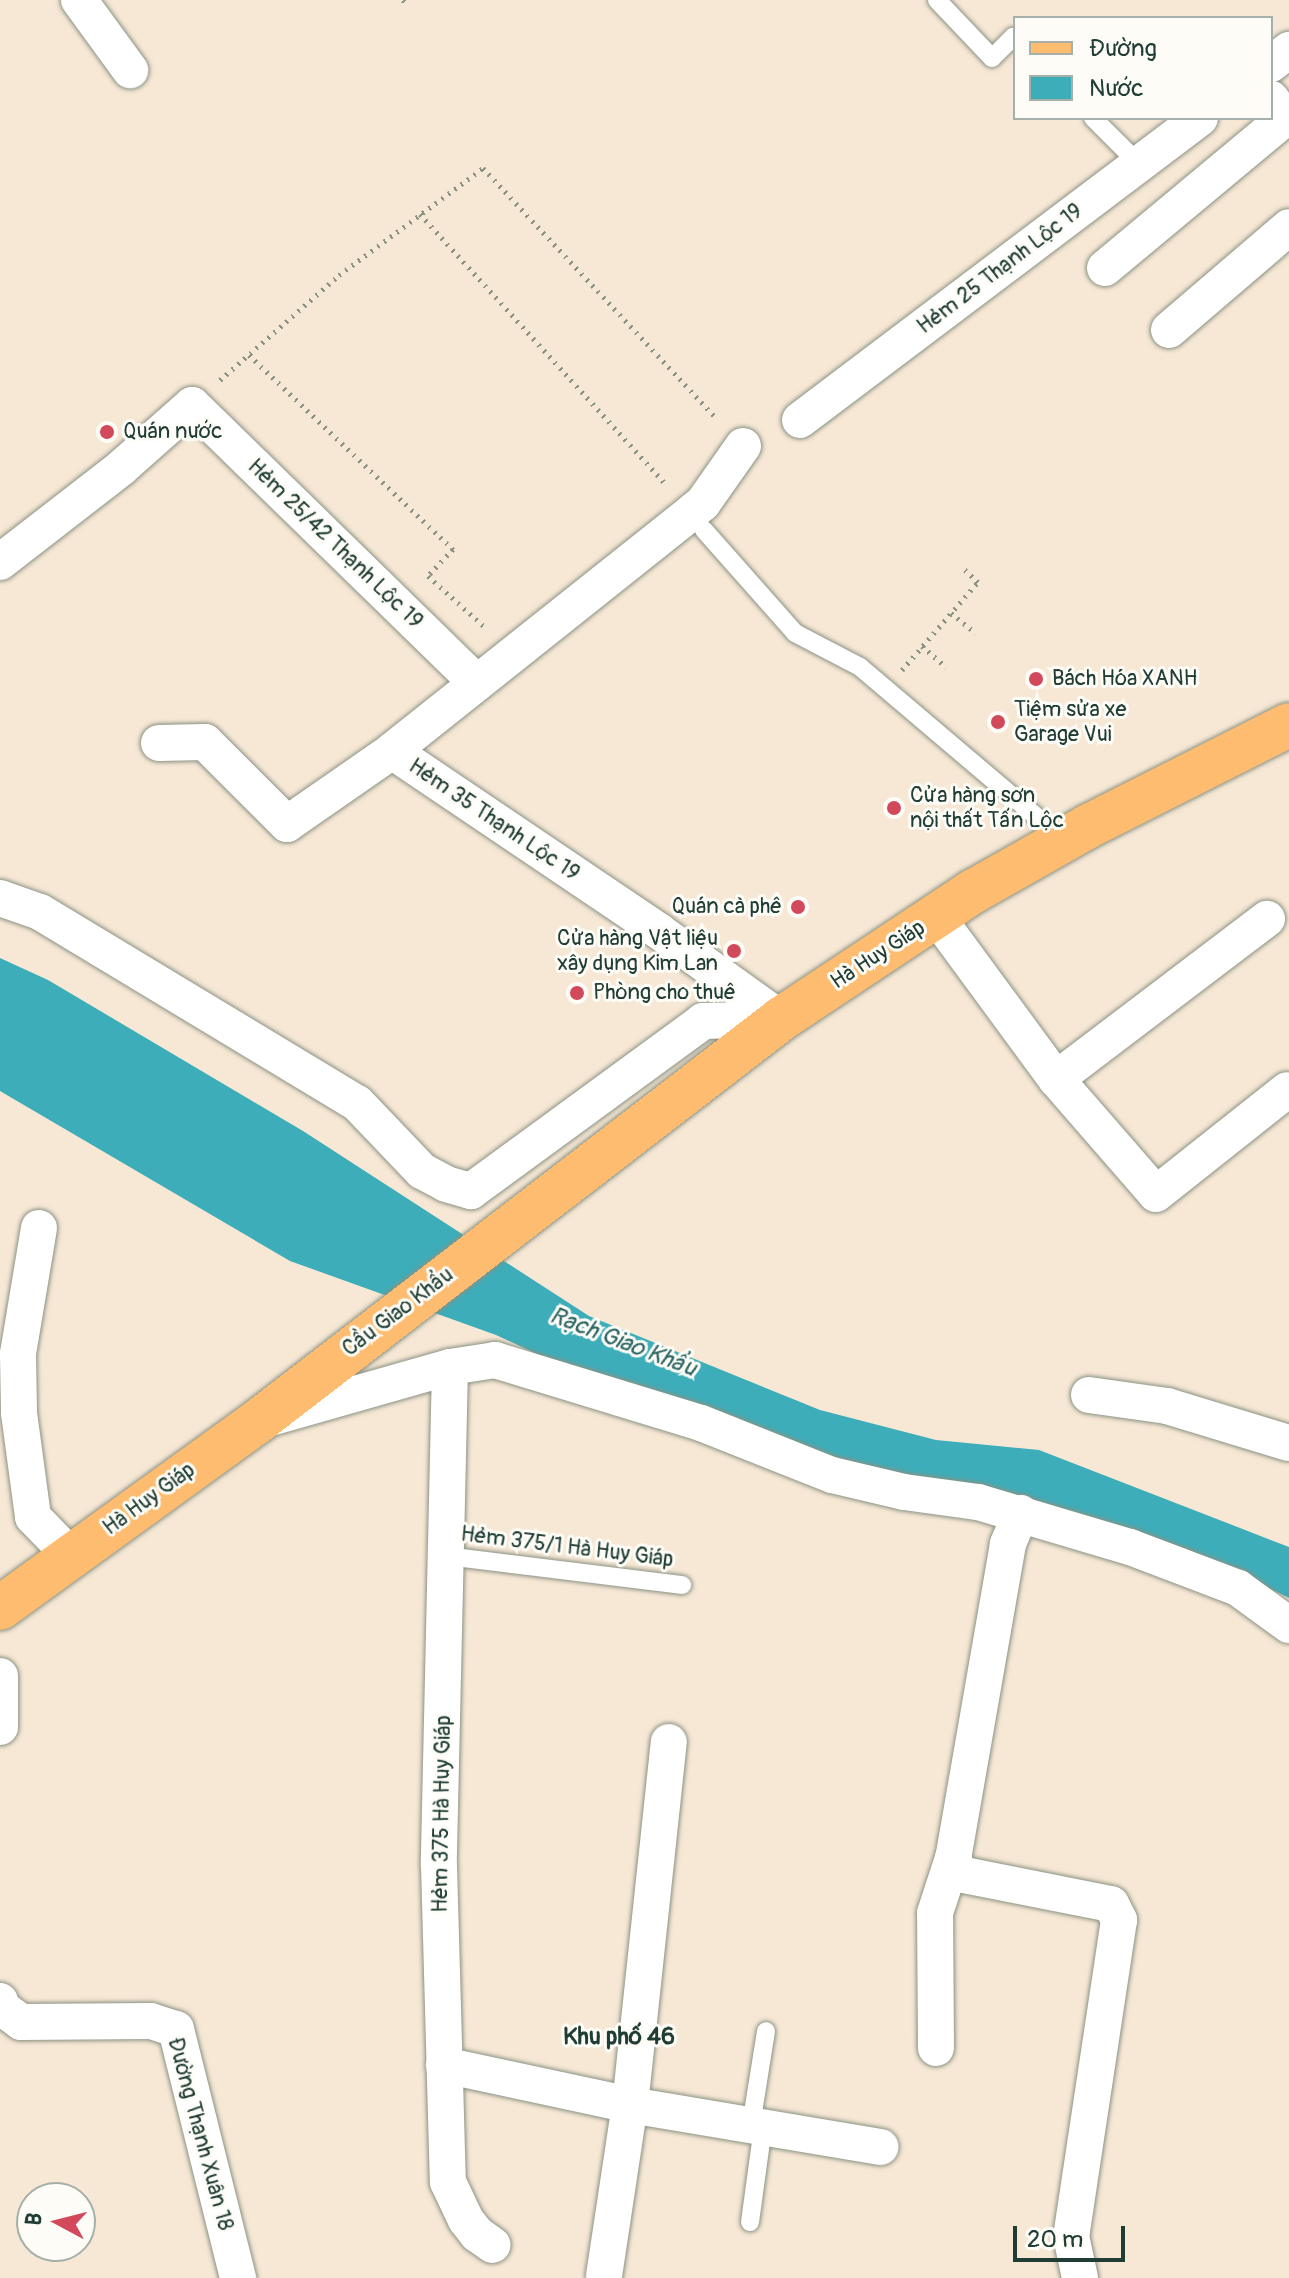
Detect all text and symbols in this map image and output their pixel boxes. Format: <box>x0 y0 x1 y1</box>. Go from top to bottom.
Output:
legend <box>1013 16 1273 120</box>
text: Đường <box>1089 34 1157 63</box>
text: Nước <box>1089 74 1143 103</box>
street label: Hẻm 25 Thạnh Lộc 19 <box>912 198 1088 340</box>
place label: Quán nước <box>123 419 222 445</box>
marker: Quán nước <box>98 423 116 441</box>
street label: Hẻm 25/42 Thạnh Lộc 19 <box>242 453 428 635</box>
place label: Bách Hóa XANH <box>1052 666 1198 692</box>
marker: Bách Hóa XANH <box>1027 670 1045 688</box>
place label: Tiệm sửa xe Garage Vui <box>1014 696 1126 748</box>
marker: Tiệm sửa xe Garage Vui <box>989 713 1007 731</box>
street label: Hẻm 35 Thạnh Lộc 19 <box>404 753 584 887</box>
place label: Cửa hàng sơn nội thất Tấn Lộc <box>910 782 1064 834</box>
marker: Cửa hàng sơn nội thất Tấn Lộc <box>885 799 903 817</box>
place label: Quán cà phê <box>672 894 782 920</box>
marker: Quán cà phê <box>789 898 807 916</box>
street label: Hà Huy Giáp <box>826 915 930 995</box>
place label: Cửa hàng Vật liệu xây dụng Kim Lan <box>557 925 718 976</box>
marker: Cửa hàng Vật liệu xây dụng Kim Lan <box>725 942 743 960</box>
place label: Phòng cho thuê <box>593 980 736 1006</box>
marker: Phòng cho thuê <box>568 984 586 1002</box>
street label: Cầu Giao Khẩu <box>337 1262 459 1362</box>
water label: Rạch Giao Khẩu <box>546 1301 700 1383</box>
street label: Hà Huy Giáp <box>98 1457 200 1541</box>
street label: Hẻm 375/1 Hà Huy Giáp <box>459 1521 675 1573</box>
street label: Hẻm 375 Hà Huy Giáp <box>427 1715 457 1913</box>
district label: Khu phố 46 <box>563 2023 675 2051</box>
street label: Đường Thạnh Xuân 18 <box>162 2035 238 2233</box>
north arrow <box>16 2182 96 2262</box>
scale bar <box>1017 2210 1129 2260</box>
text: B <box>20 2211 49 2227</box>
text: 20 m <box>1027 2225 1083 2254</box>

